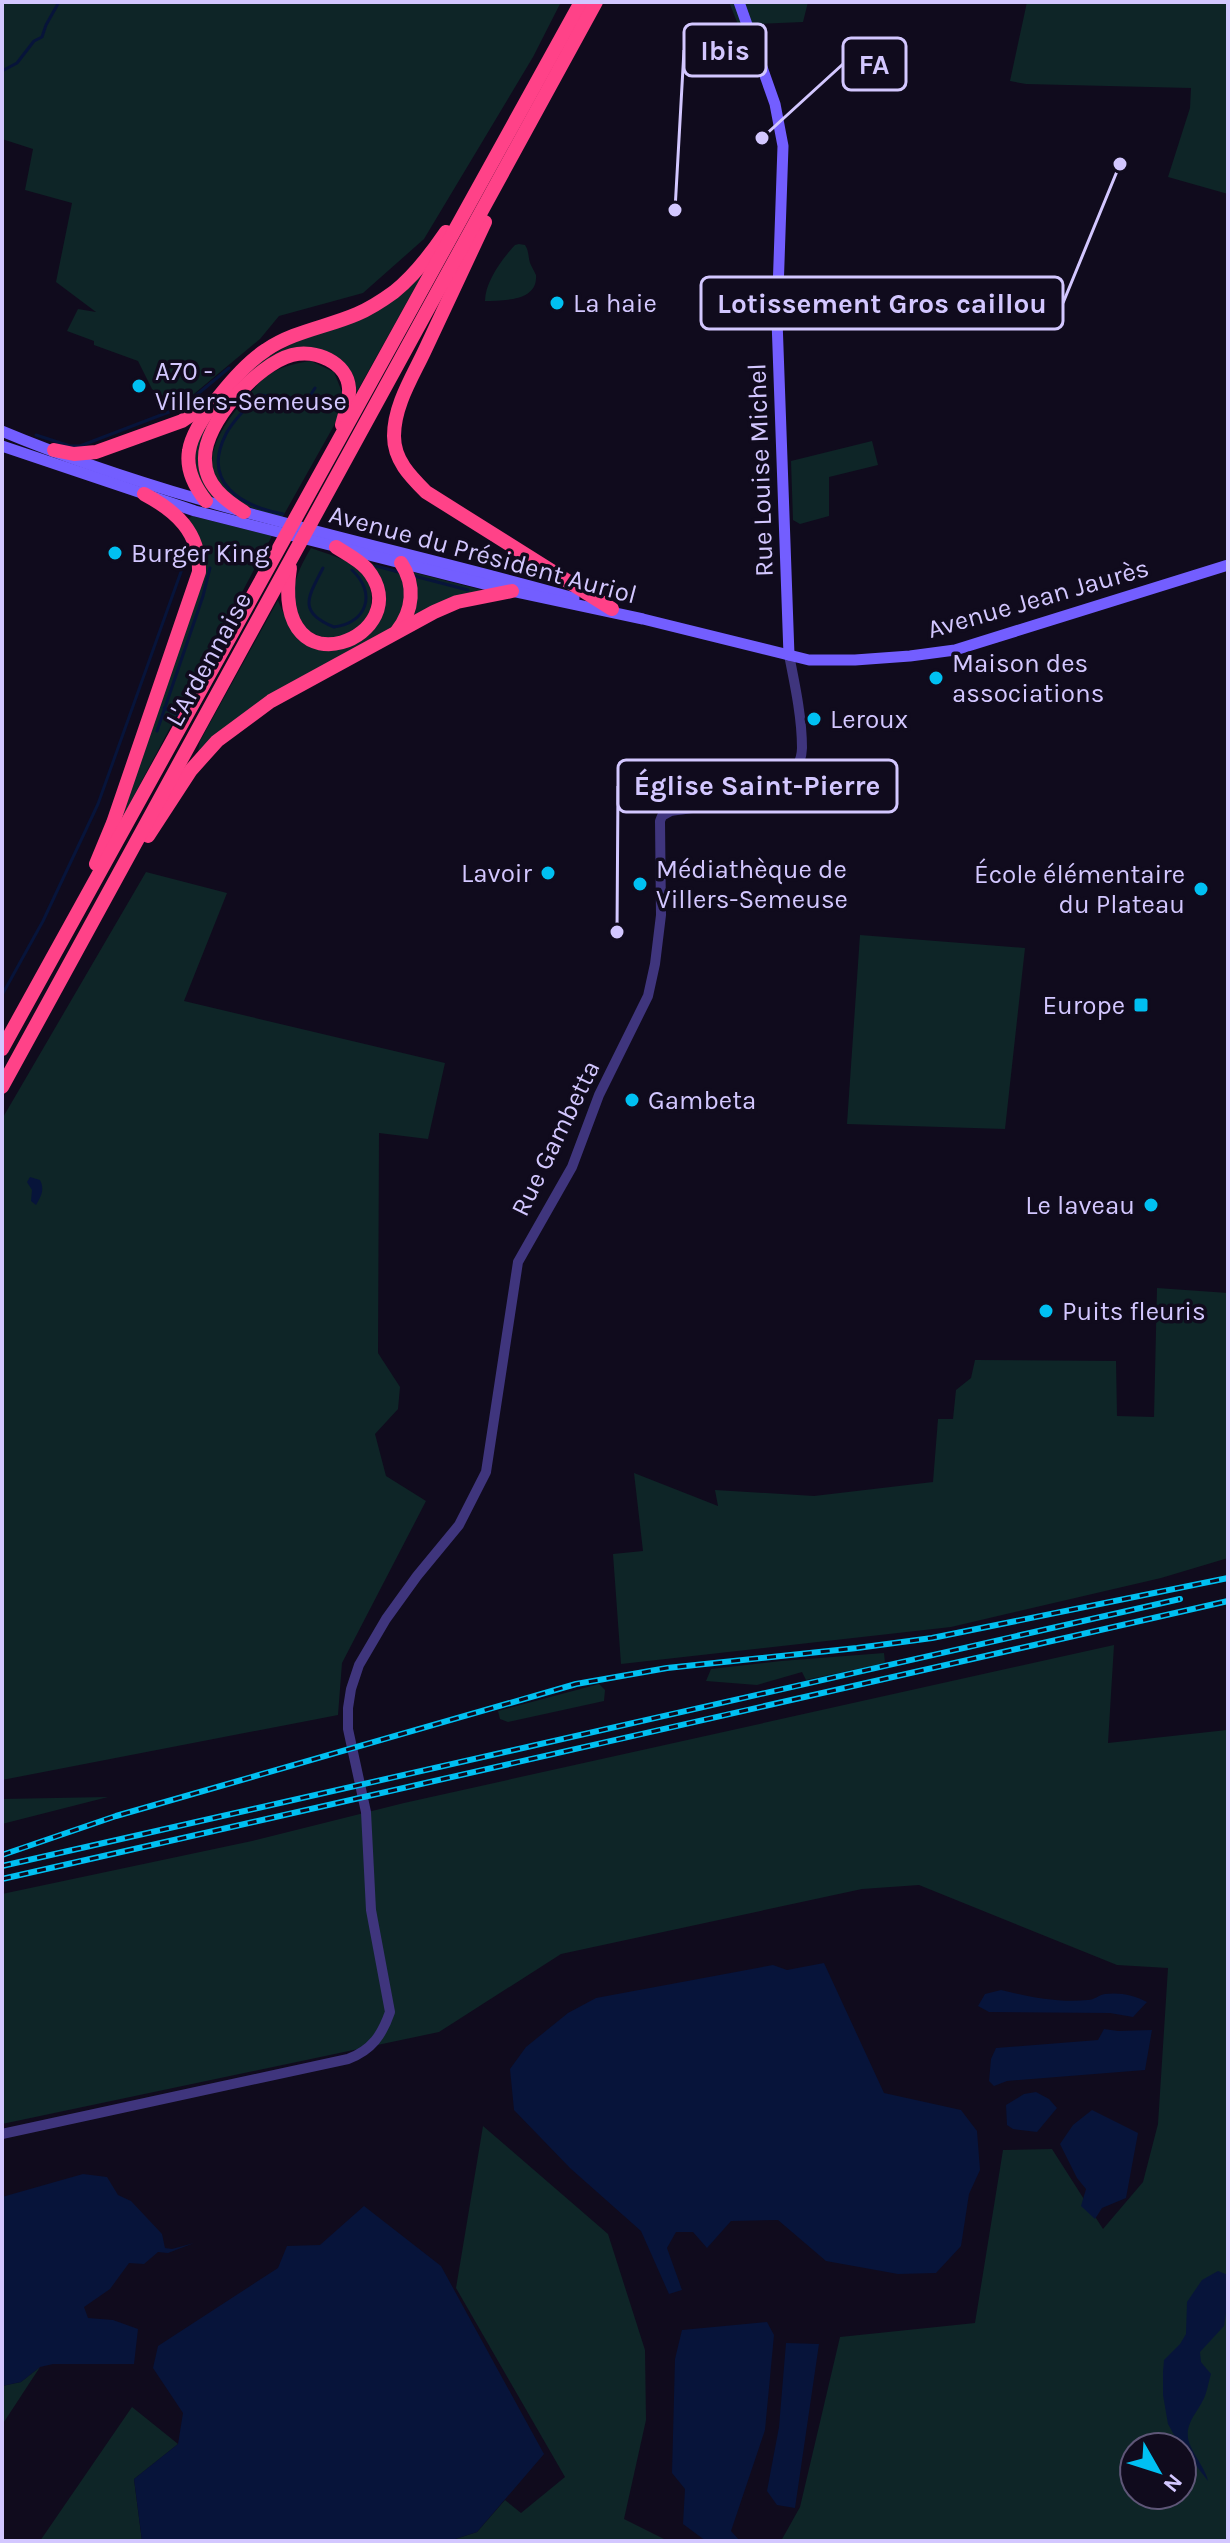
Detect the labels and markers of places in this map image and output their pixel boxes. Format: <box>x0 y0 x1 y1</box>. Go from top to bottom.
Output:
callout: Ibis <box>684 24 766 76</box>
callout: FA <box>843 38 906 90</box>
callout: Lotissement Gros caillou <box>701 277 1063 329</box>
place label: La haie <box>573 288 657 319</box>
marker: La haie <box>548 294 566 312</box>
place label: A70 - Villers-Semeuse <box>155 356 347 417</box>
marker: A70 - Villers-Semeuse <box>130 377 148 395</box>
place label: Burger King <box>131 538 270 569</box>
marker: Burger King <box>106 544 124 562</box>
place label: Maison des associations <box>952 648 1104 709</box>
marker: Maison des associations <box>927 669 945 687</box>
place label: Leroux <box>830 704 908 735</box>
marker: Leroux <box>805 710 823 728</box>
callout: Église Saint-Pierre <box>618 760 897 812</box>
place label: Médiathèque de Villers-Semeuse <box>656 854 848 915</box>
place label: Lavoir <box>461 858 533 889</box>
place label: École élémentaire du Plateau <box>974 858 1185 920</box>
marker: Lavoir <box>539 864 557 882</box>
marker: Médiathèque de Villers-Semeuse <box>631 875 649 893</box>
marker: École élémentaire du Plateau <box>1192 880 1210 898</box>
place label: Europe <box>1042 990 1125 1021</box>
marker: Europe <box>1132 996 1150 1014</box>
place label: Gambeta <box>648 1085 756 1116</box>
marker: Gambeta <box>623 1091 641 1109</box>
place label: Le laveau <box>1025 1190 1135 1221</box>
marker: Le laveau <box>1142 1196 1160 1214</box>
place label: Puits fleuris <box>1062 1296 1206 1327</box>
marker: Puits fleuris <box>1037 1302 1055 1320</box>

